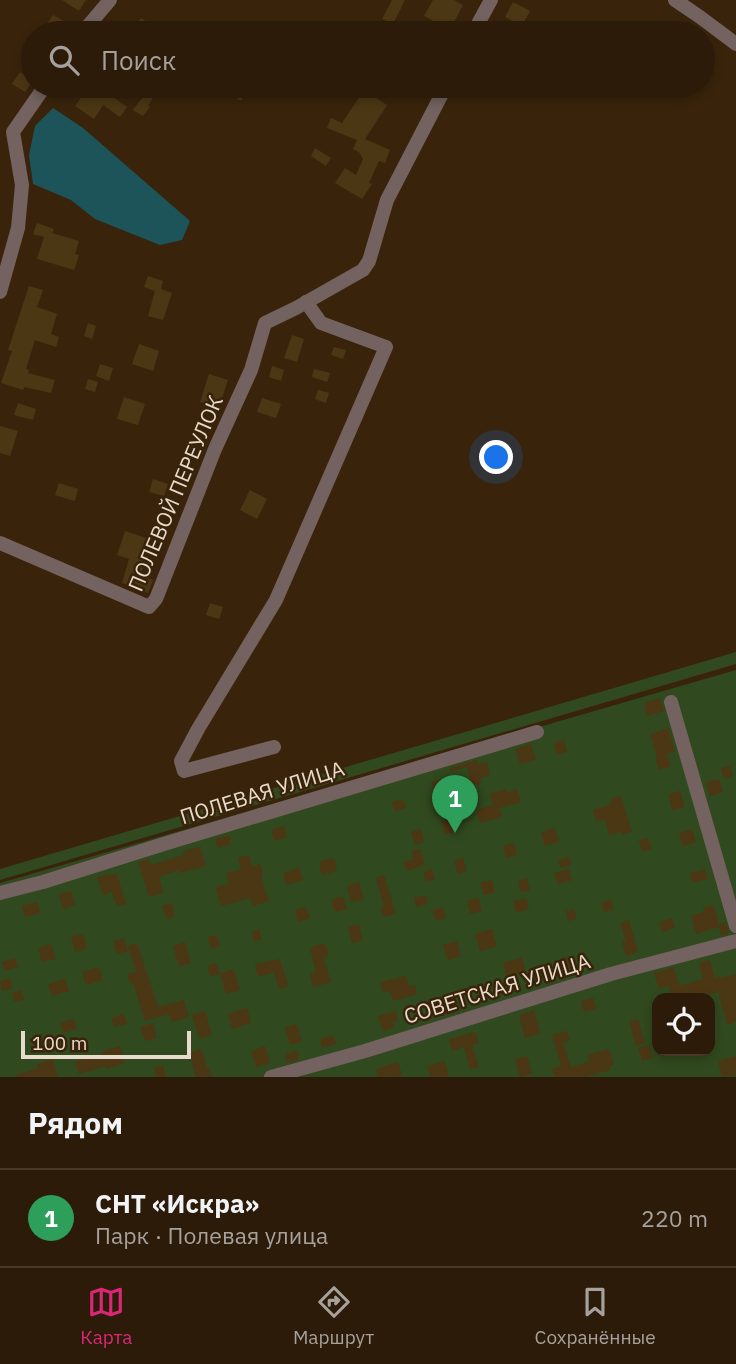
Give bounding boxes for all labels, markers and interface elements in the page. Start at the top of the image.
search box [21,21,715,98]
icon: search [45,41,83,79]
text: Поиск [101,43,176,77]
street label: ПОЛЕВОЙ ПЕРЕУЛОК [121,391,229,595]
your location [479,440,513,474]
street label: ПОЛЕВАЯ УЛИЦА [176,754,348,830]
pin: 1 [432,775,478,833]
street label: СОВЕТСКАЯ УЛИЦА [400,946,594,1030]
map controls [652,993,715,1056]
button: locate [652,993,715,1056]
scale bar [21,1028,191,1060]
text: 100 m [32,1031,87,1055]
text: Рядом [28,1103,123,1142]
text: СНТ «Искра» [95,1186,259,1220]
text: 1 [44,1203,58,1233]
text: 220 m [641,1203,708,1233]
text: Парк · Полевая улица [95,1220,328,1250]
tab: Карта [80,1283,133,1349]
tab: Маршрут [293,1283,374,1349]
tab: Сохранённые [535,1283,656,1349]

